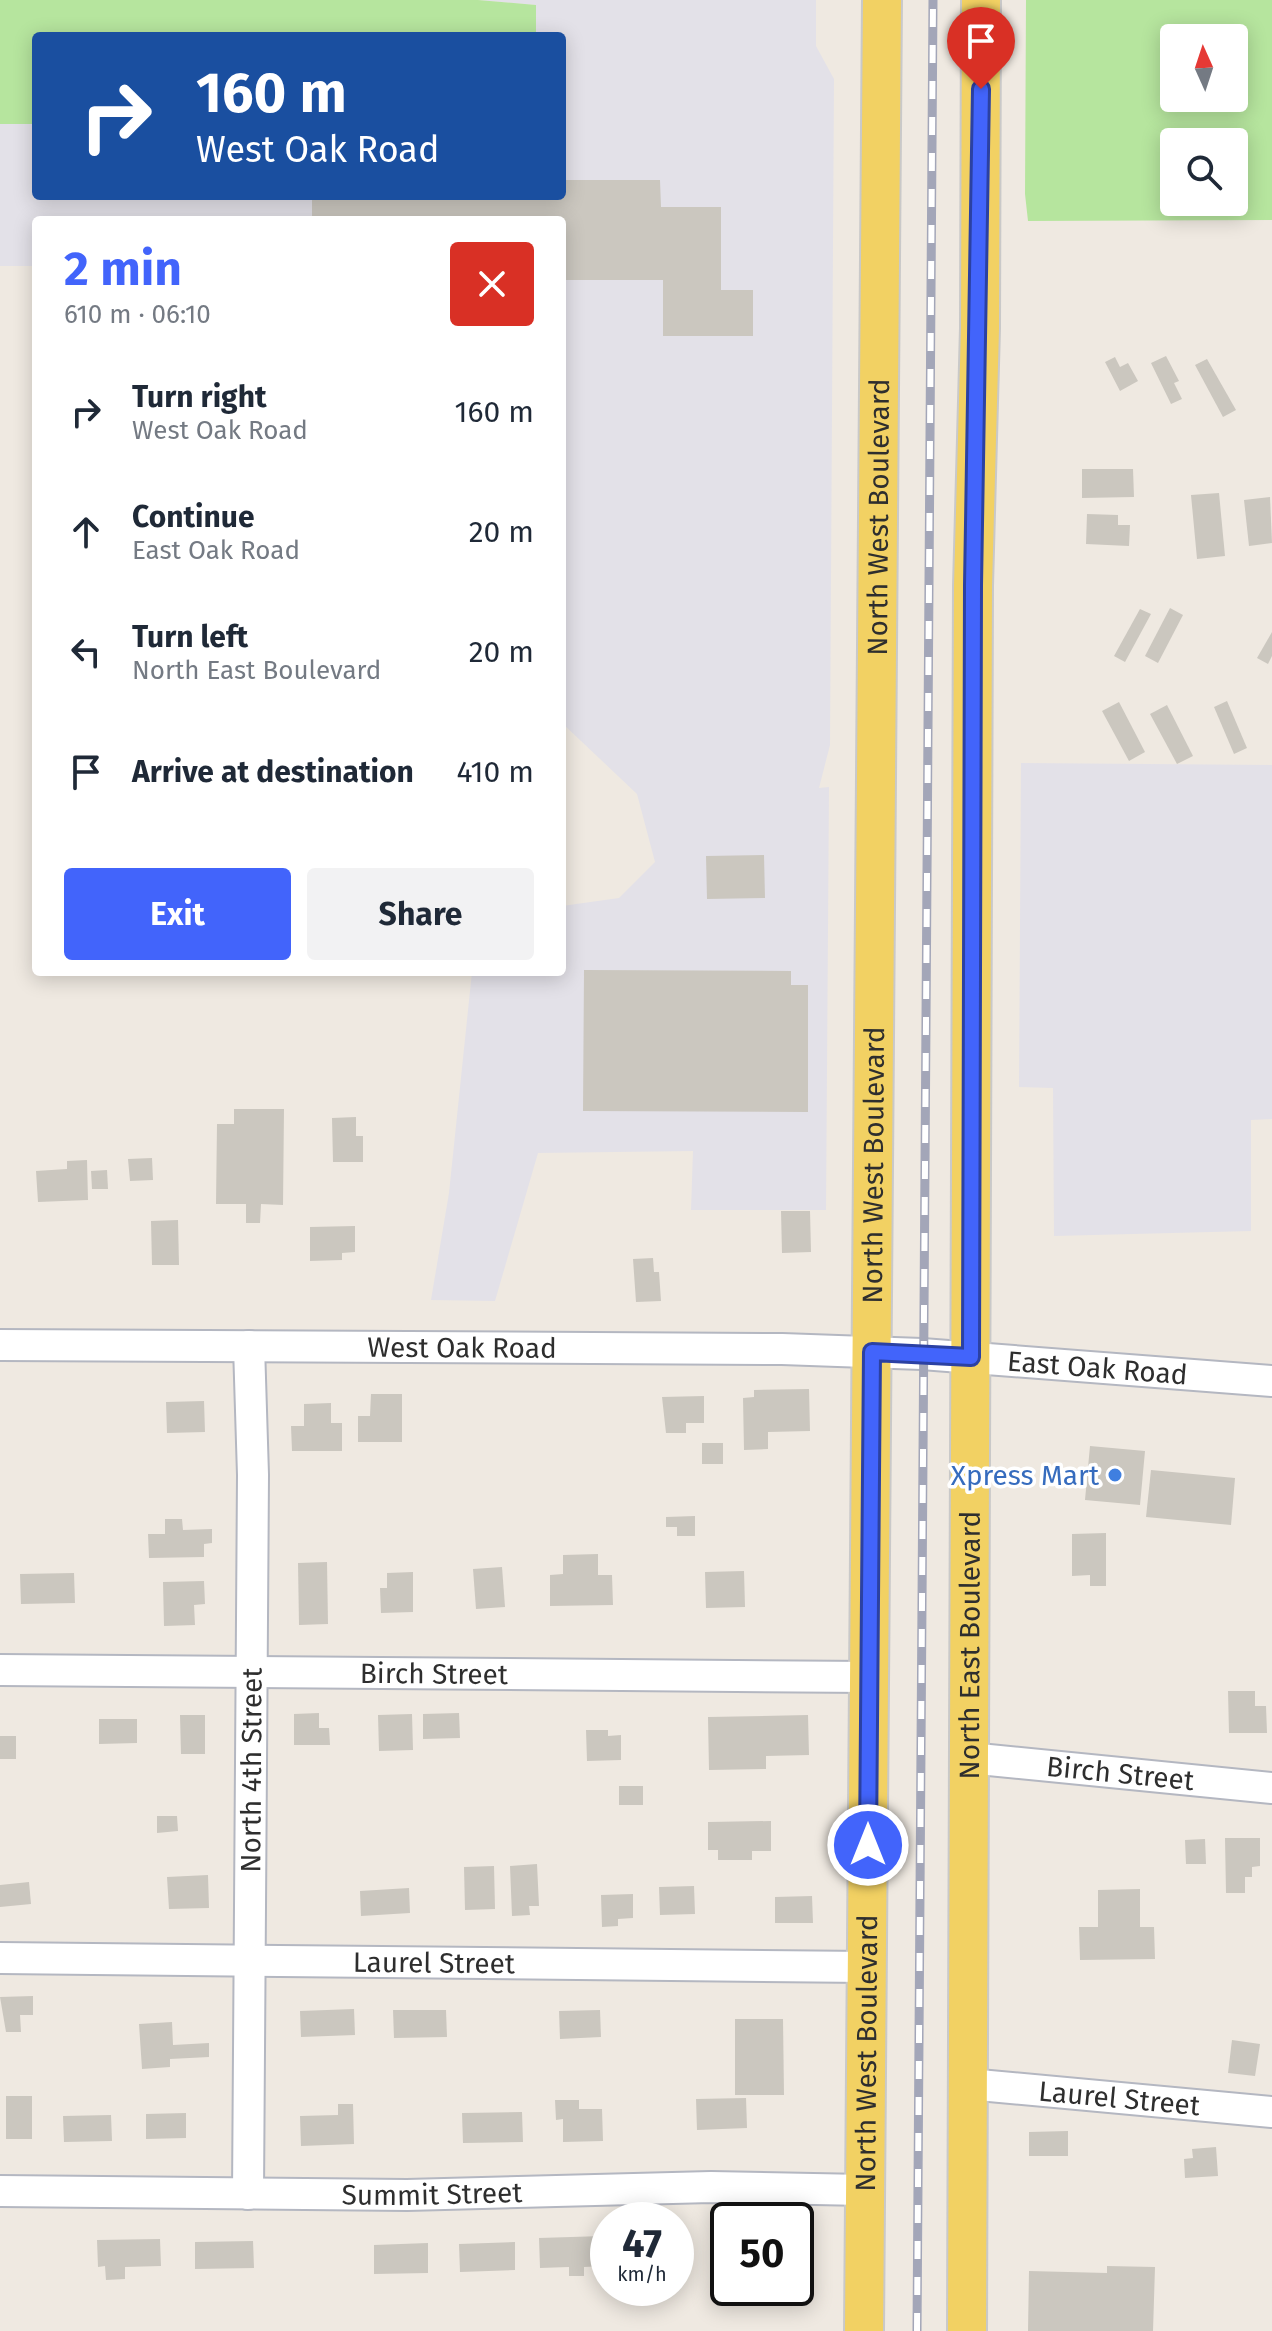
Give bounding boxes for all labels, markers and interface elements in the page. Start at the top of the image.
pin [947,7,1015,89]
icon: arrive [959,19,1003,63]
north arrow [1160,24,1248,112]
map controls [1160,24,1248,216]
text: 160 m [196,60,347,127]
icon: right [64,64,168,168]
text: West Oak Road [196,128,439,172]
button: search [1160,128,1248,216]
text: 2 min [64,240,182,298]
button: close [450,242,534,326]
text: 610 m · 06:10 [64,299,211,330]
street label: North West Boulevard [860,378,896,656]
text: Turn right [132,379,267,415]
icon: right [64,390,108,434]
text: 160 m [455,394,534,430]
text: West Oak Road [132,415,308,446]
text: Continue [132,499,255,535]
icon: ahead [64,510,108,554]
text: 20 m [469,514,534,550]
text: East Oak Road [132,535,300,566]
text: Turn left [132,619,248,655]
icon: left [64,630,108,674]
text: 20 m [469,634,534,670]
text: North East Boulevard [132,655,381,686]
icon: arrive [64,750,108,794]
text: Arrive at destination [132,754,414,790]
text: 410 m [456,754,534,790]
button: Exit [64,868,291,960]
button: Share [307,868,534,960]
street label: North West Boulevard [855,1026,891,1304]
street label: West Oak Road [367,1330,557,1364]
street label: East Oak Road [1006,1344,1189,1391]
place label: Xpress Mart [951,1459,1100,1492]
marker: Xpress Mart [1106,1466,1124,1484]
street label: North East Boulevard [952,1511,986,1779]
street label: Birch Street [360,1656,509,1691]
street label: North 4th Street [234,1666,268,1873]
street label: Birch Street [1045,1749,1196,1797]
position arrow [826,1803,910,1887]
street label: North West Boulevard [849,1914,884,2192]
street label: Laurel Street [353,1945,516,1980]
street label: Laurel Street [1037,2074,1202,2122]
street label: Summit Street [341,2175,524,2212]
speed limit sign: 50 [710,2202,814,2306]
text: 47 [622,2220,662,2268]
text: km/h [617,2262,667,2286]

